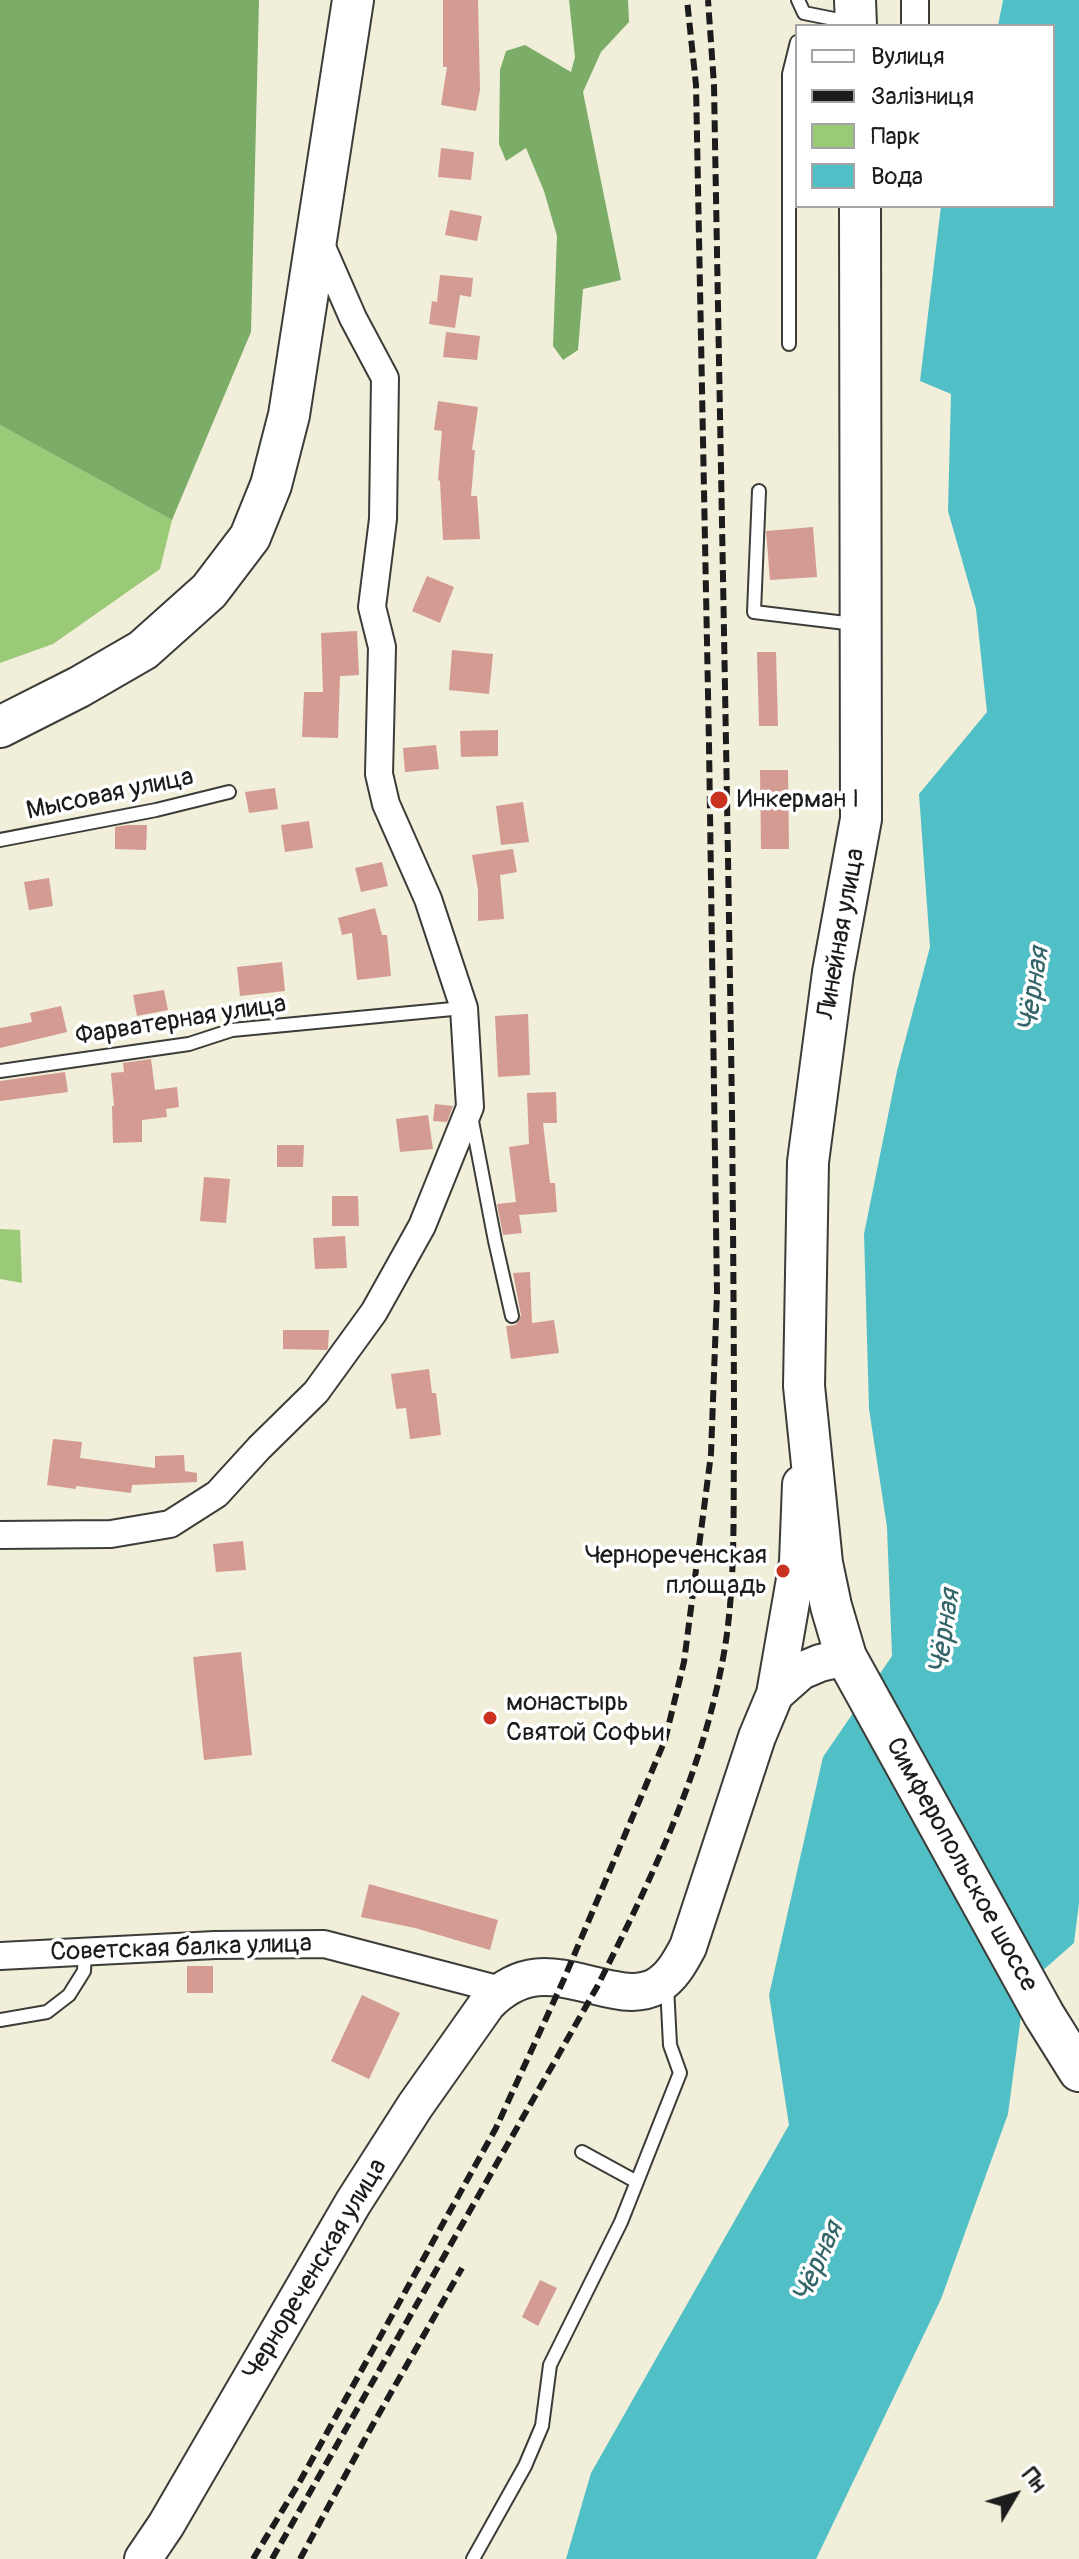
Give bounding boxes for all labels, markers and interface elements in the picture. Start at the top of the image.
legend [795,24,1055,208]
text: Вулиця [871,42,944,71]
text: Залізниця [871,82,974,111]
text: Парк [871,122,920,151]
text: Вода [871,162,923,191]
street label: Мысовая улица [24,762,196,828]
place label: Инкерман I [737,784,859,816]
marker: Инкерман I [708,789,730,811]
street label: Линейная улица [812,846,872,1022]
water label: Чёрная [1012,945,1058,1035]
street label: Фарватерная улица [74,989,288,1053]
place label: Чернореченская площадь [584,1540,767,1602]
marker: Чернореченская площадь [774,1562,792,1580]
water label: Чёрная [923,1587,969,1677]
place label: монастырь Святой Софьи [506,1687,664,1748]
marker: монастырь Святой Софьи [481,1709,499,1727]
street label: Симферопольское шоссе [878,1733,1044,1997]
street label: Советская балка улица [50,1929,312,1969]
street label: Чернореченская улица [237,2154,395,2386]
water label: Чёрная [786,2217,852,2309]
north arrow [975,2455,1055,2535]
text: Пн [1015,2462,1052,2498]

